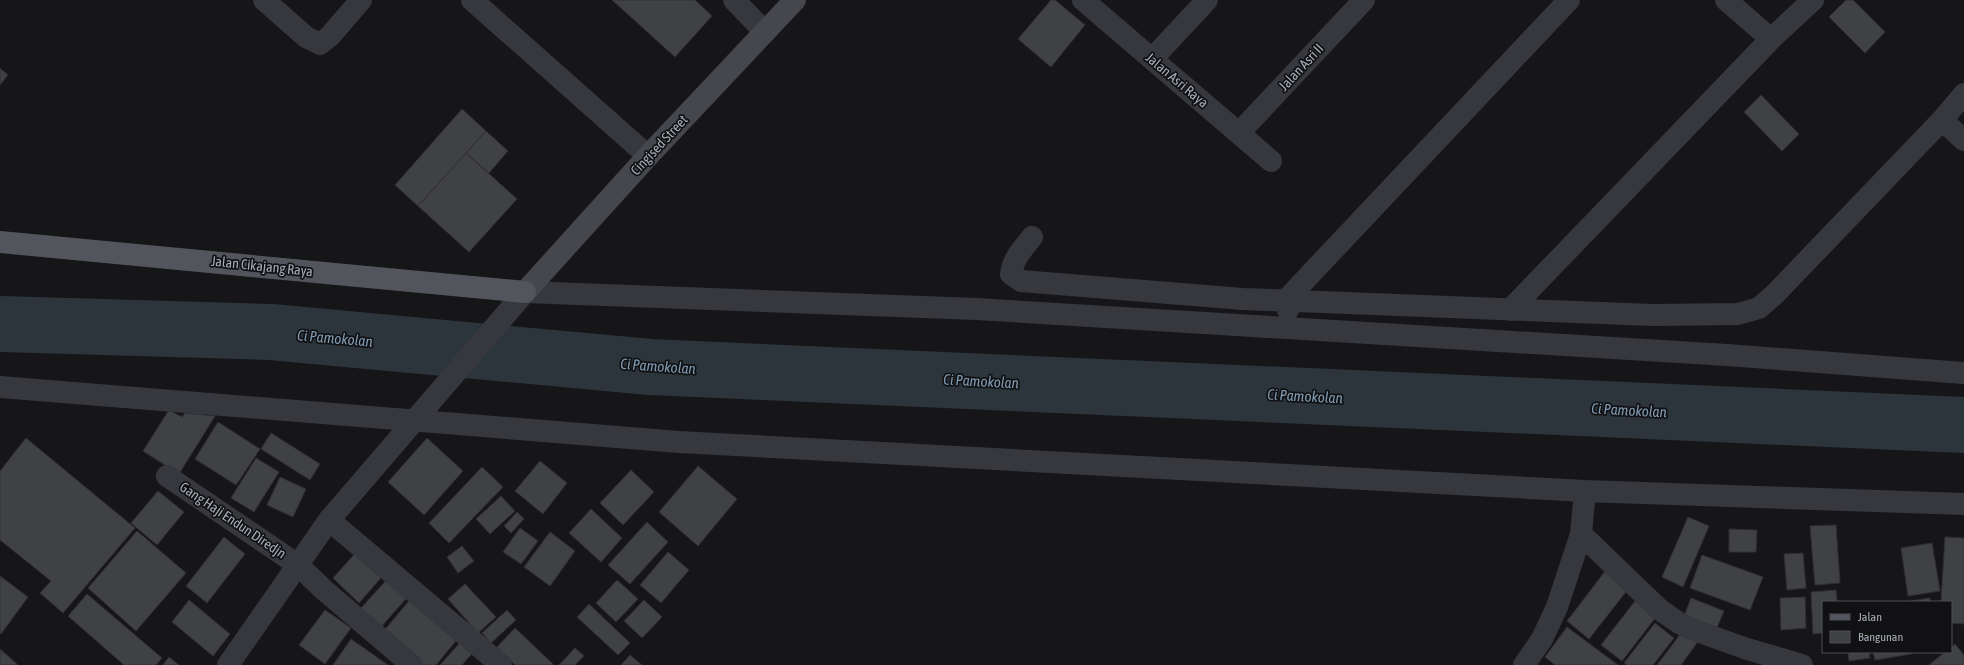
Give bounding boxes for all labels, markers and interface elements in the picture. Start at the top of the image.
street label: Jalan Asri II [1275,40,1327,94]
street label: Jalan Asri Raya [1143,49,1211,111]
street label: Cingised Street [627,112,691,178]
street label: Jalan Cikajang Raya [210,253,314,279]
water label: Ci Pamokolan [297,326,373,350]
water label: Ci Pamokolan [620,355,696,377]
water label: Ci Pamokolan [943,371,1019,391]
water label: Ci Pamokolan [1267,386,1343,406]
water label: Ci Pamokolan [1591,400,1667,420]
street label: Gang Haji Endun Diredjn [177,479,289,561]
legend [1822,601,1952,653]
text: Jalan [1858,610,1882,624]
text: Bangunan [1858,630,1903,644]

